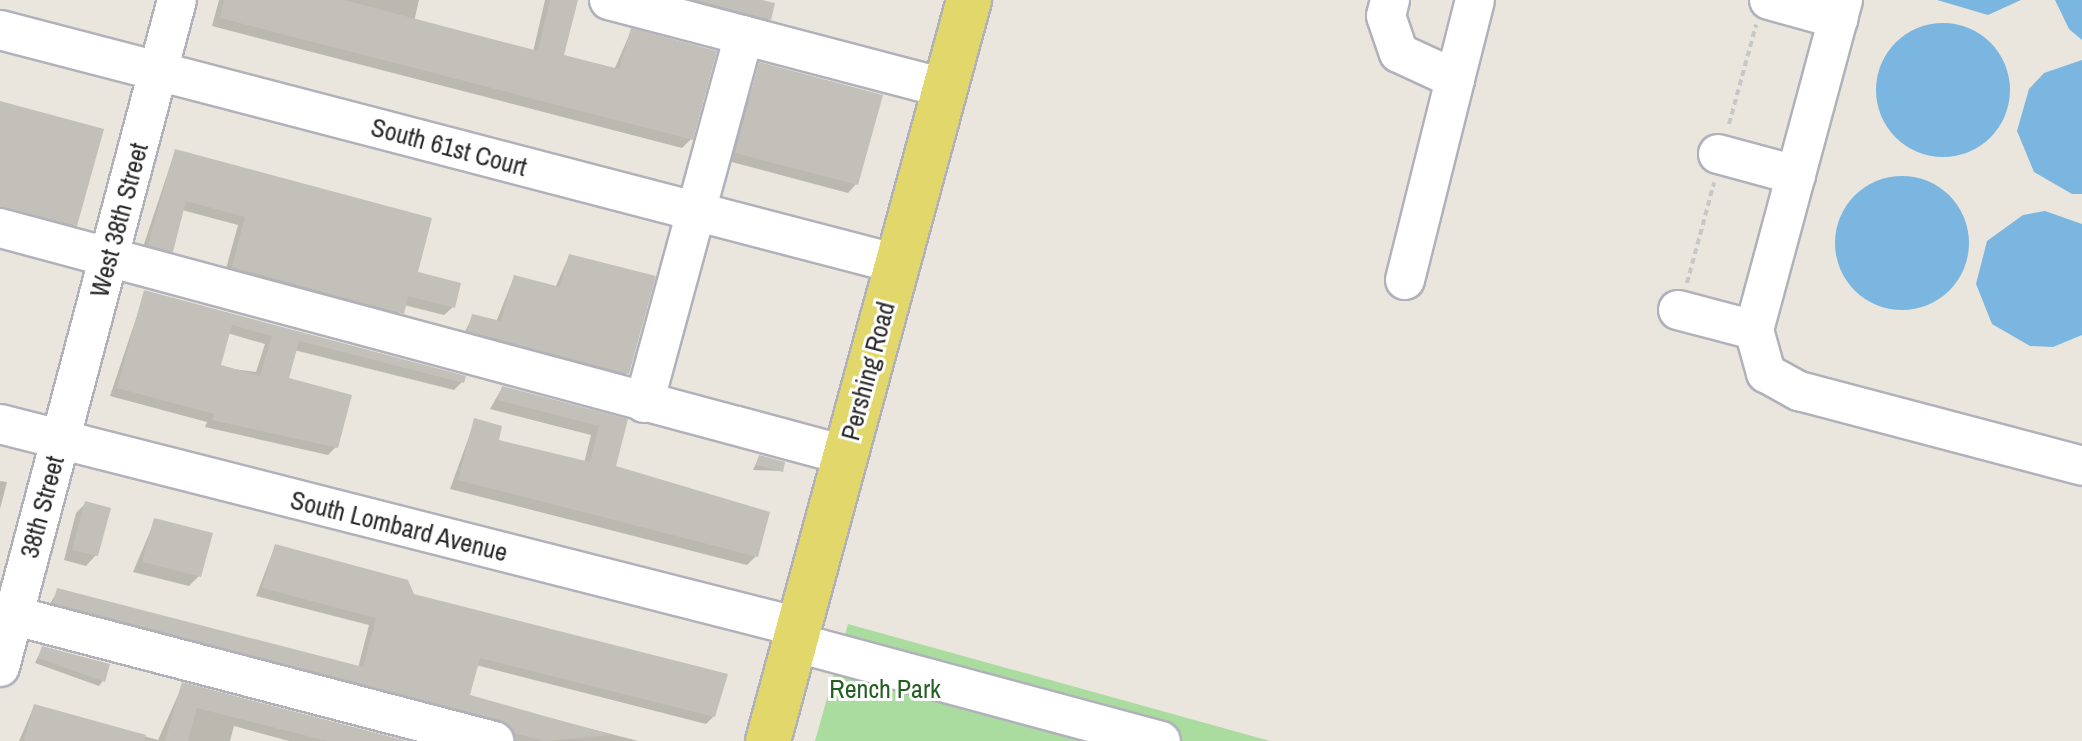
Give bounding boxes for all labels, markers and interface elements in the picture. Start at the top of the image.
street label: South 61st Court [368,111,530,183]
street label: West 38th Street [83,139,155,301]
street label: Pershing Road [835,298,901,444]
street label: 38th Street [13,453,71,561]
street label: South Lombard Avenue [287,484,511,568]
park label: Rench Park [829,673,941,705]

